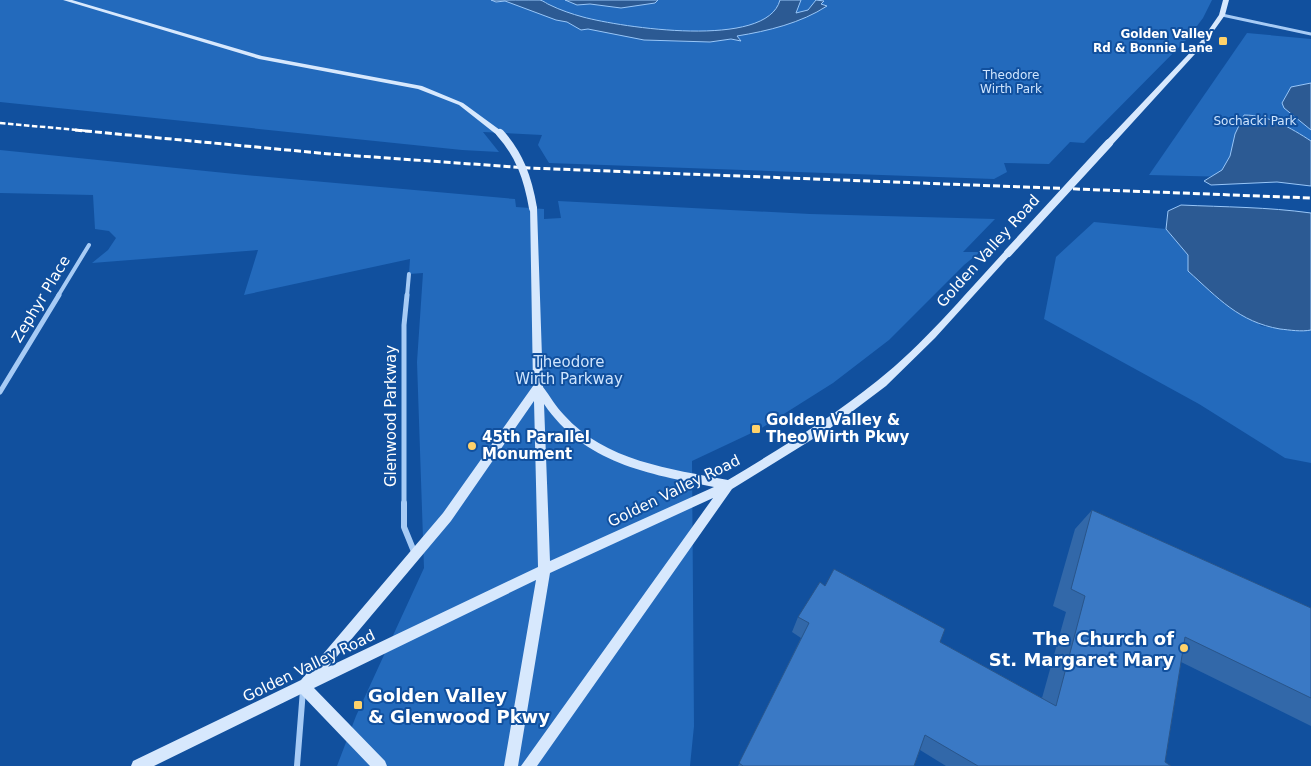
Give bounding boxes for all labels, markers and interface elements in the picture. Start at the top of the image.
place label: Golden Valley Rd & Bonnie Lane [1093,27,1213,55]
marker: Golden Valley Rd & Bonnie Lane [1217,35,1229,47]
park label: Theodore Wirth Park [980,68,1042,96]
park label: Sochacki Park [1213,114,1297,128]
street label: Golden Valley Road [933,191,1043,311]
street label: Zephyr Place [8,252,74,346]
street label: Glenwood Parkway [382,345,400,487]
park label: Theodore Wirth Parkway [515,353,623,388]
place label: Golden Valley & Theo Wirth Pkwy [766,411,910,446]
marker: Golden Valley & Theo Wirth Pkwy [750,423,762,435]
place label: 45th Parallel Monument [482,428,590,463]
marker: 45th Parallel Monument [466,440,478,452]
street label: Golden Valley Road [605,451,743,531]
street label: Golden Valley Road [240,626,378,706]
place label: The Church of St. Margaret Mary [989,628,1174,670]
marker: The Church of St. Margaret Mary [1178,642,1190,654]
place label: Golden Valley & Glenwood Pkwy [368,685,550,727]
marker: Golden Valley & Glenwood Pkwy [352,699,364,711]

